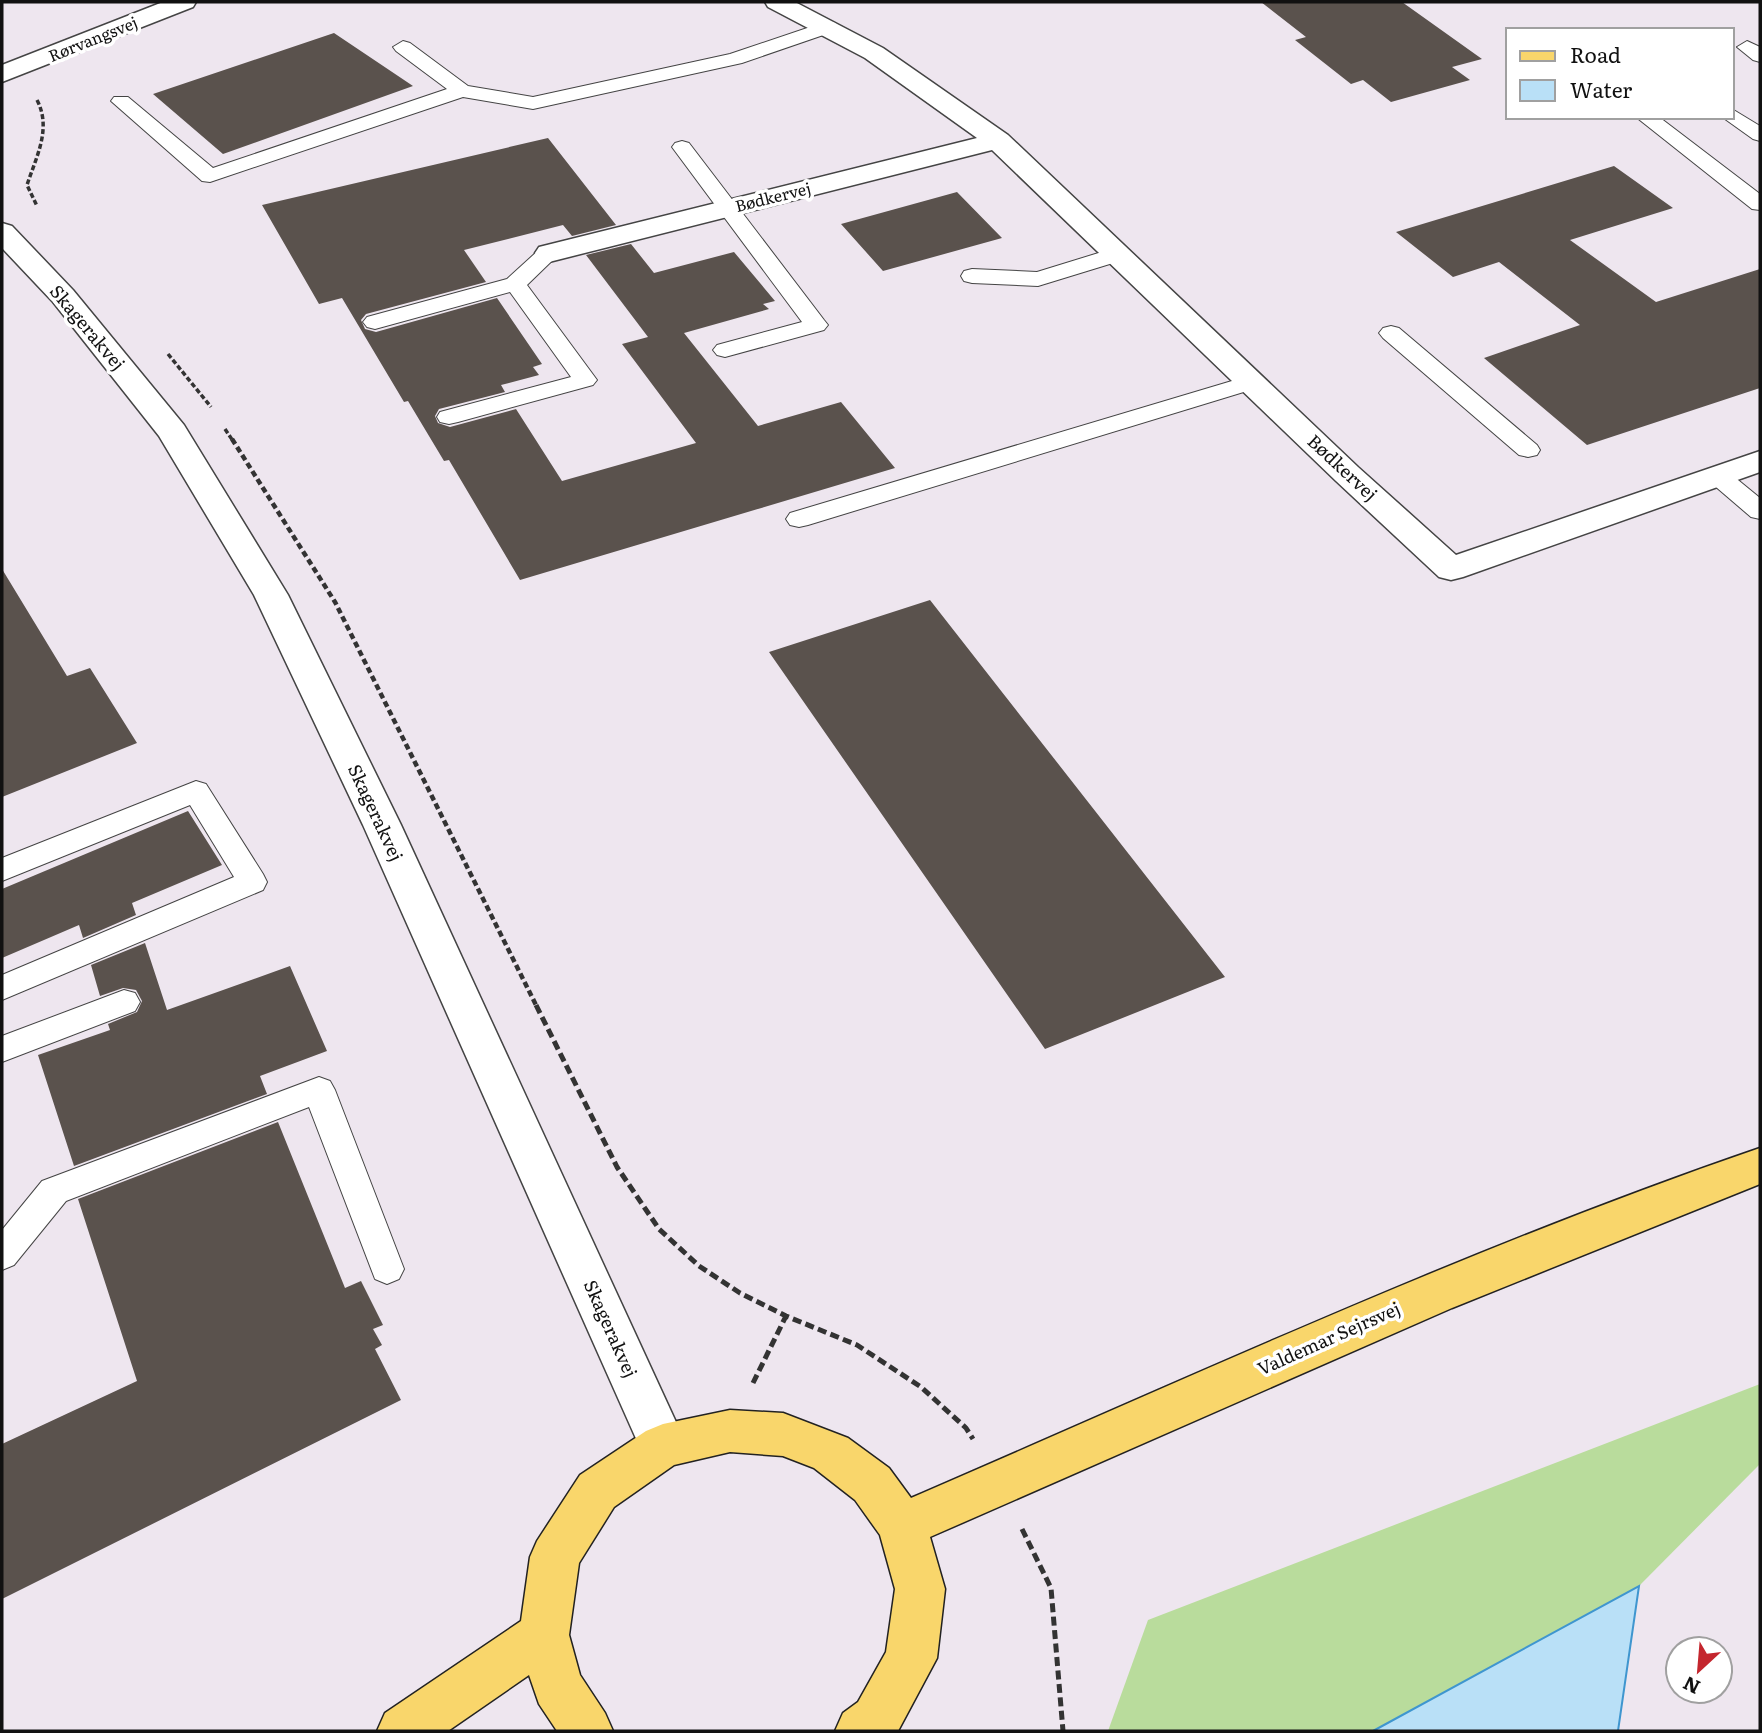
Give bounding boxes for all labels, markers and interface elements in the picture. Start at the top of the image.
street label: Rørvangsvej [44,9,141,67]
legend [1506,28,1734,119]
text: Road [1570,38,1621,69]
text: Water [1570,73,1632,104]
street label: Bødkervej [732,175,813,217]
street label: Skagerakvej [44,278,132,376]
street label: Bødkervej [1302,427,1384,506]
street label: Skagerakvej [342,759,411,865]
street label: Skagerakvej [578,1275,645,1382]
street label: Valdemar Sejrsvej [1253,1294,1404,1381]
north arrow [1664,1635,1734,1705]
text: N [1678,1670,1704,1702]

